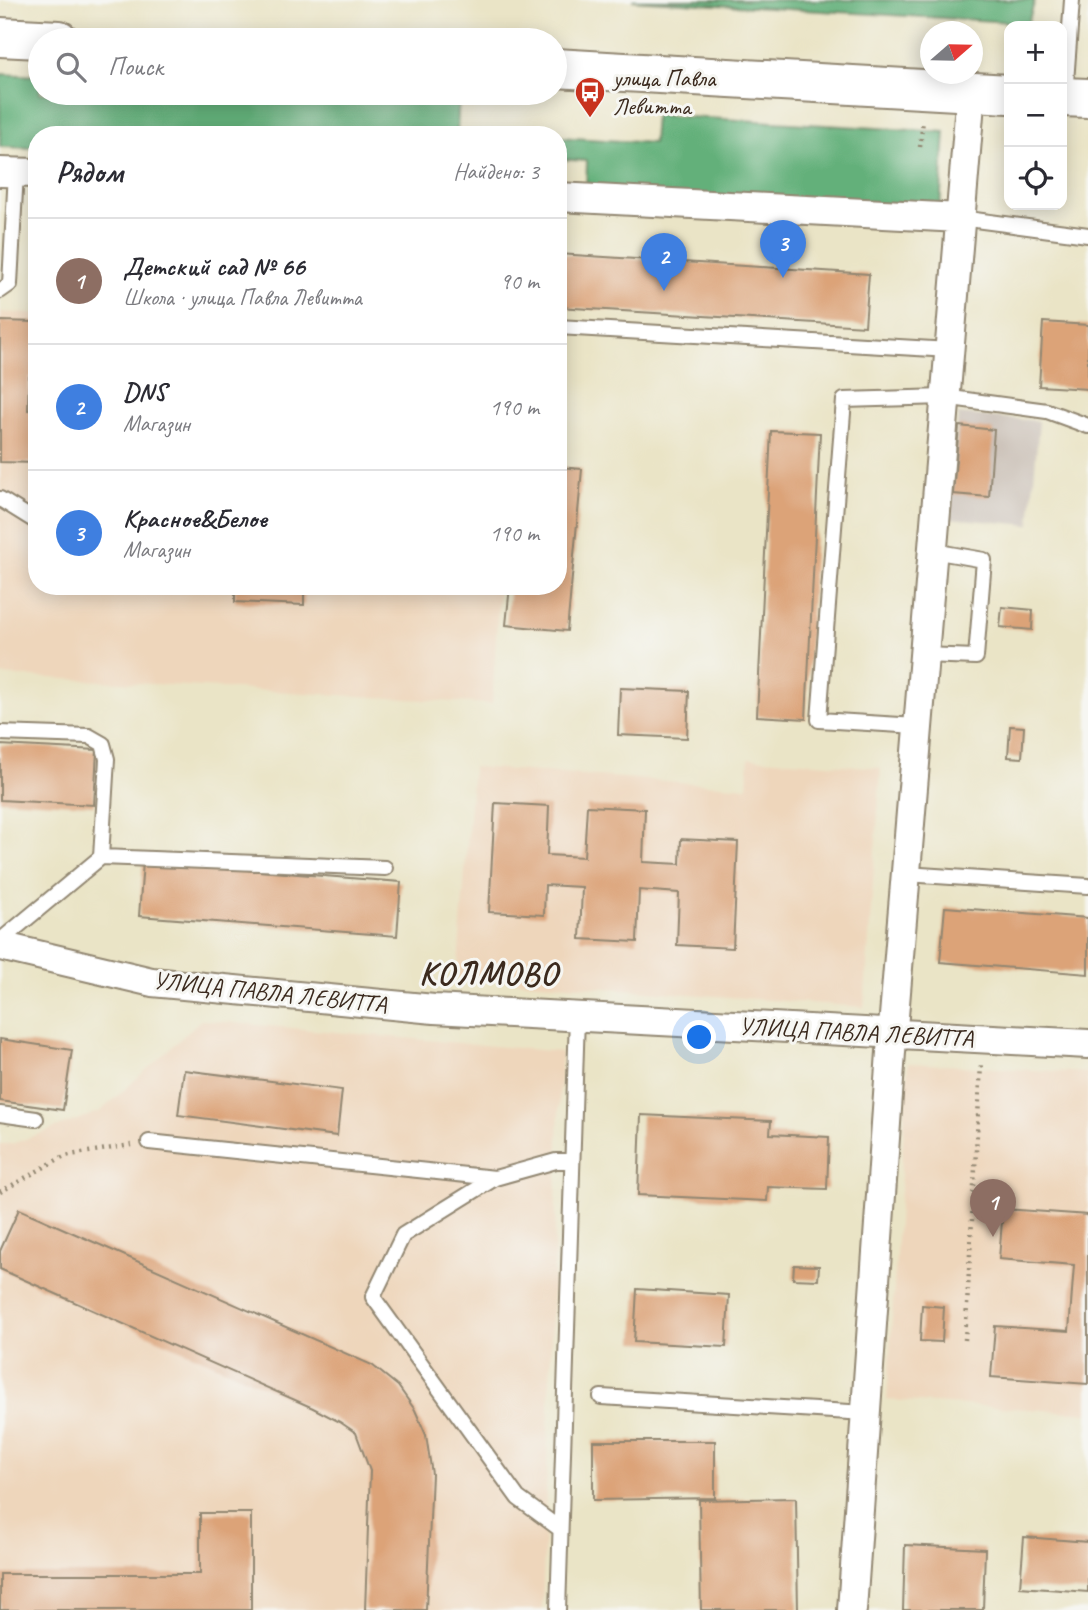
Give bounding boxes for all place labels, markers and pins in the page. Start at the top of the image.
place label: улица Павла Левитта [611,63,717,121]
bus stop icon: улица Павла Левитта [573,75,607,119]
pin: 3 [760,220,806,278]
pin: 2 [641,233,687,291]
pin: 1 [970,1179,1016,1237]

